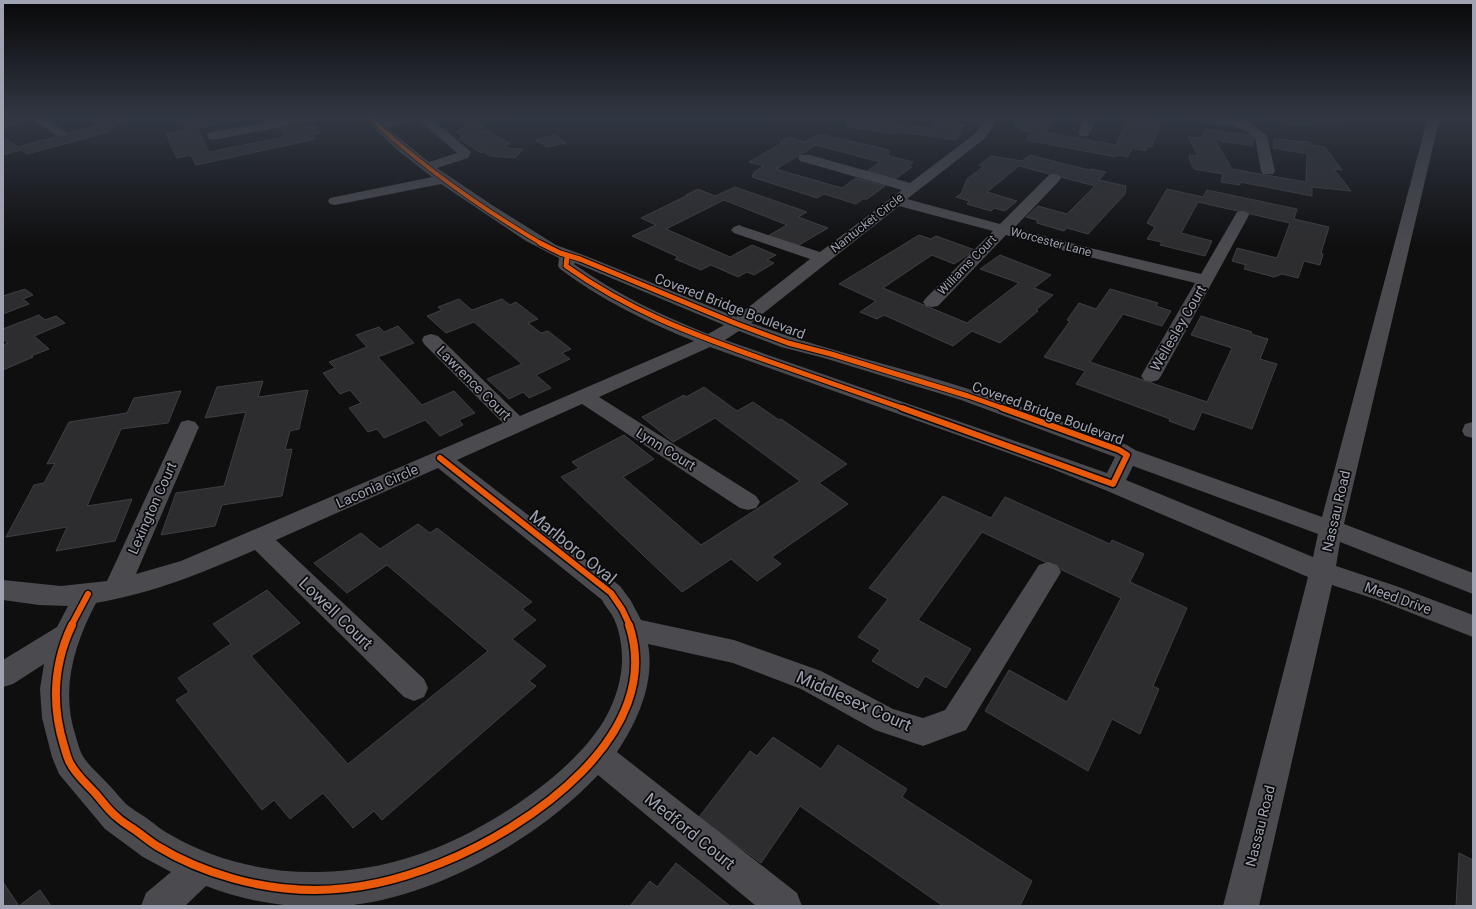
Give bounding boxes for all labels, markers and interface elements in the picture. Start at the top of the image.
street label: Nantucket Circle [828,190,906,256]
street label: Worcester Lane [1009,224,1093,260]
street label: Williams Court [935,232,999,298]
street label: Covered Bridge Boulevard [652,270,808,342]
street label: Wellesley Court [1147,282,1209,374]
street label: Lawrence Court [434,343,515,424]
street label: Covered Bridge Boulevard [970,378,1126,448]
street label: Lynn Court [633,425,699,474]
street label: Lexington Court [125,459,180,556]
street label: Laconia Circle [334,461,420,511]
street label: Nassau Road [1319,469,1353,553]
street label: Marlboro Oval [526,506,620,588]
street label: Lowell Court [295,573,377,653]
street label: Meed Drive [1362,579,1434,617]
street label: Middlesex Court [793,667,915,735]
street label: Nassau Road [1242,784,1278,868]
street label: Medford Court [641,789,739,873]

